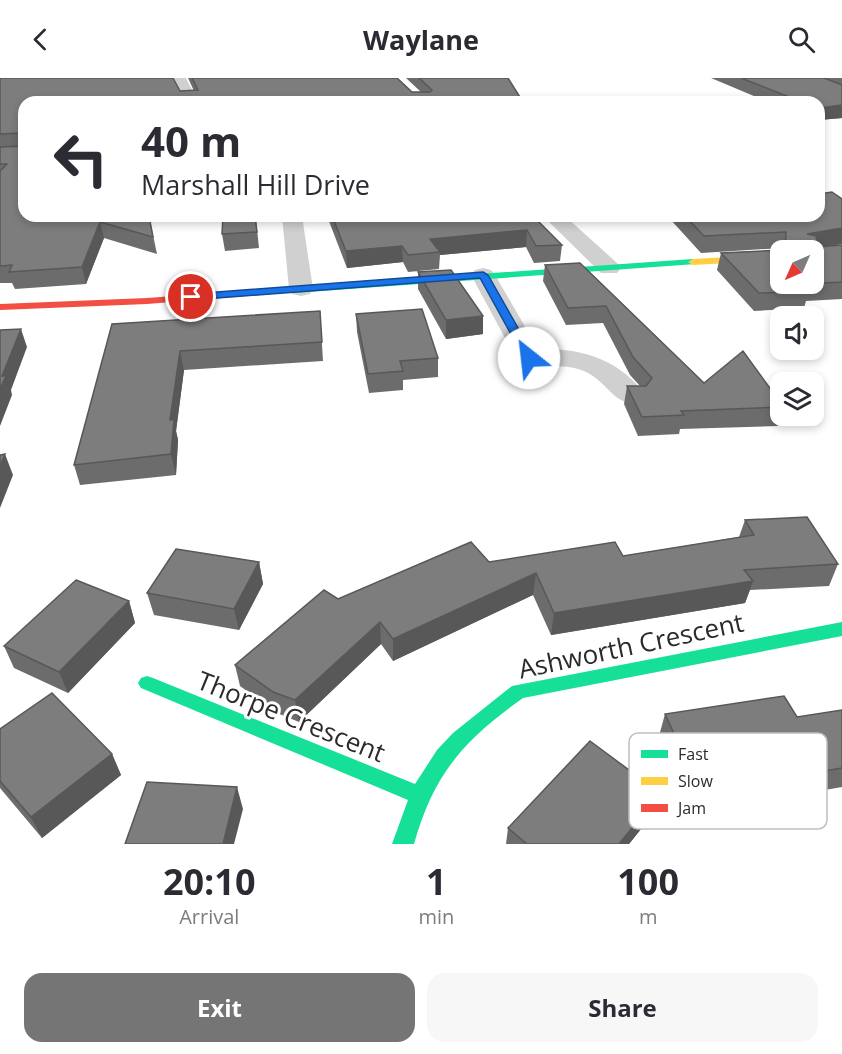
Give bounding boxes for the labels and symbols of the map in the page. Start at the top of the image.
north arrow [770,240,824,294]
pin [165,271,216,322]
position arrow [497,326,561,390]
street label: Ashworth Crescent [515,604,747,686]
street label: Thorpe Crescent [192,662,391,770]
legend [629,733,827,829]
text: Fast [678,743,709,765]
text: Slow [678,770,713,792]
text: Jam [676,797,706,819]

